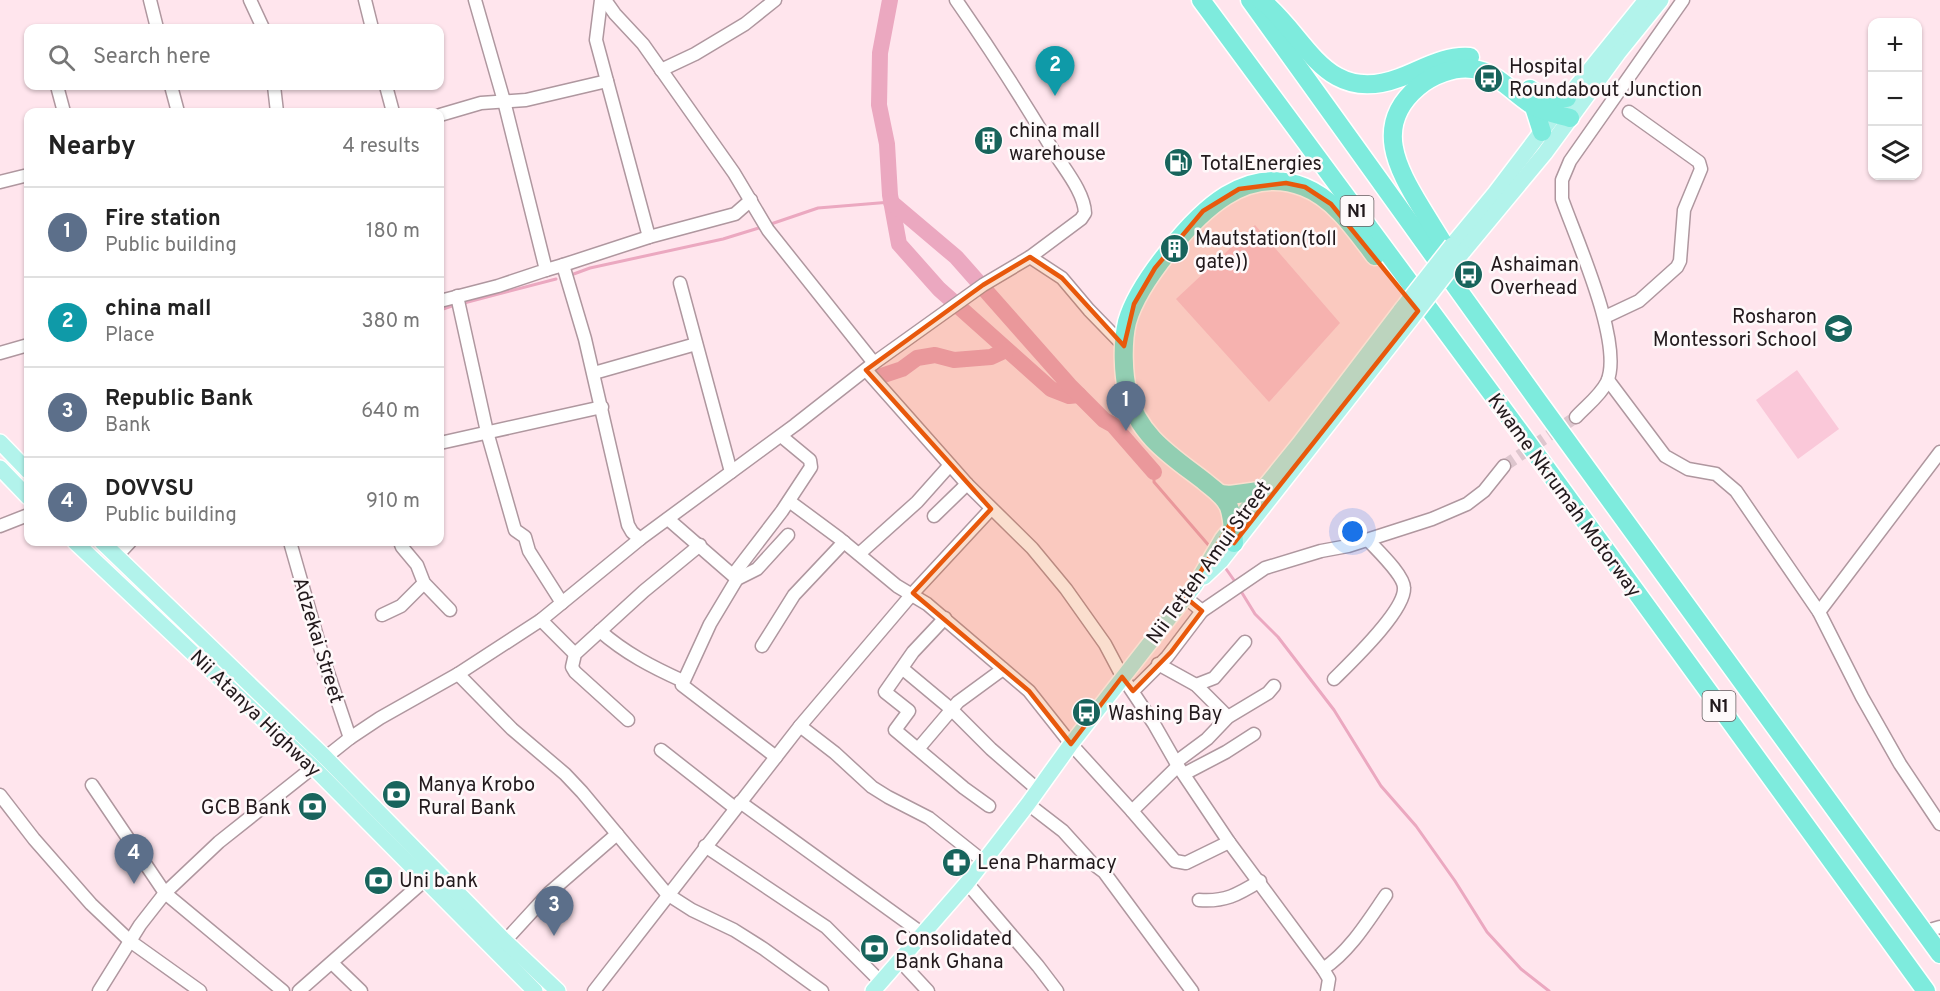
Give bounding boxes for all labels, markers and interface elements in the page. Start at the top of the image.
map controls [1868,18,1922,180]
button: + [1868,18,1922,72]
search box [24,24,444,90]
icon: search [45,41,78,74]
text: Search here [93,44,211,71]
pin: 2 [1036,46,1074,96]
place label: Hospital Roundabout Junction [1509,55,1702,104]
bus stop icon: Hospital Roundabout Junction [1472,62,1504,94]
button: − [1868,72,1922,126]
place label: china mall warehouse [1009,119,1106,168]
building icon: china mall warehouse [972,125,1004,157]
button: layers [1868,126,1922,180]
text: Nearby [48,131,136,164]
text: 4 results [343,134,420,160]
fuel station icon: TotalEnergies [1163,147,1195,179]
place label: TotalEnergies [1200,152,1322,178]
road number: N1 [1340,196,1374,226]
text: Fire station [105,206,221,233]
text: 1 [64,219,72,245]
text: 180 m [366,219,420,245]
place label: Mautstation(toll gate)) [1195,227,1337,276]
text: Public building [105,233,237,259]
building icon: Mautstation(toll gate)) [1158,233,1190,265]
place label: Ashaiman Overhead [1490,253,1579,302]
bus stop icon: Ashaiman Overhead [1453,259,1485,291]
text: china mall [105,296,211,323]
place label: Rosharon Montessori School [1653,305,1817,354]
text: 2 [61,309,74,335]
text: 380 m [361,309,420,335]
school or university icon: Rosharon Montessori School [1822,312,1854,344]
text: Place [105,323,155,349]
pin: 1 [1106,382,1146,431]
text: Republic Bank [105,386,253,413]
street label: Kwame Nkrumah Motorway [1481,389,1646,603]
text: 3 [62,399,74,425]
text: 640 m [361,399,420,425]
text: Bank [105,413,151,439]
text: DOVVSU [105,476,194,503]
street label: Nii Tetteh Amui Street [1142,476,1278,650]
text: 4 [61,489,74,515]
text: 910 m [366,489,420,515]
text: Public building [105,503,237,529]
your location [1338,517,1367,546]
street label: Adzekai Street [286,574,349,707]
street label: Nii Atanya Highway [183,645,326,784]
road number: N1 [1702,691,1736,721]
bus stop icon: Washing Bay [1071,697,1103,729]
place label: Washing Bay [1108,702,1222,728]
place label: Manya Krobo Rural Bank [418,773,535,822]
bank icon: Manya Krobo Rural Bank [381,779,413,811]
bank icon: GCB Bank [296,791,328,823]
place label: GCB Bank [201,796,291,822]
pin: 4 [114,834,154,884]
pharmacy icon: Lena Pharmacy [940,846,972,878]
place label: Lena Pharmacy [977,851,1117,877]
bank icon: Uni bank [362,864,394,896]
place label: Uni bank [399,869,478,895]
pin: 3 [534,886,574,936]
place label: Consolidated Bank Ghana [895,927,1012,976]
bank icon: Consolidated Bank Ghana [858,933,890,965]

